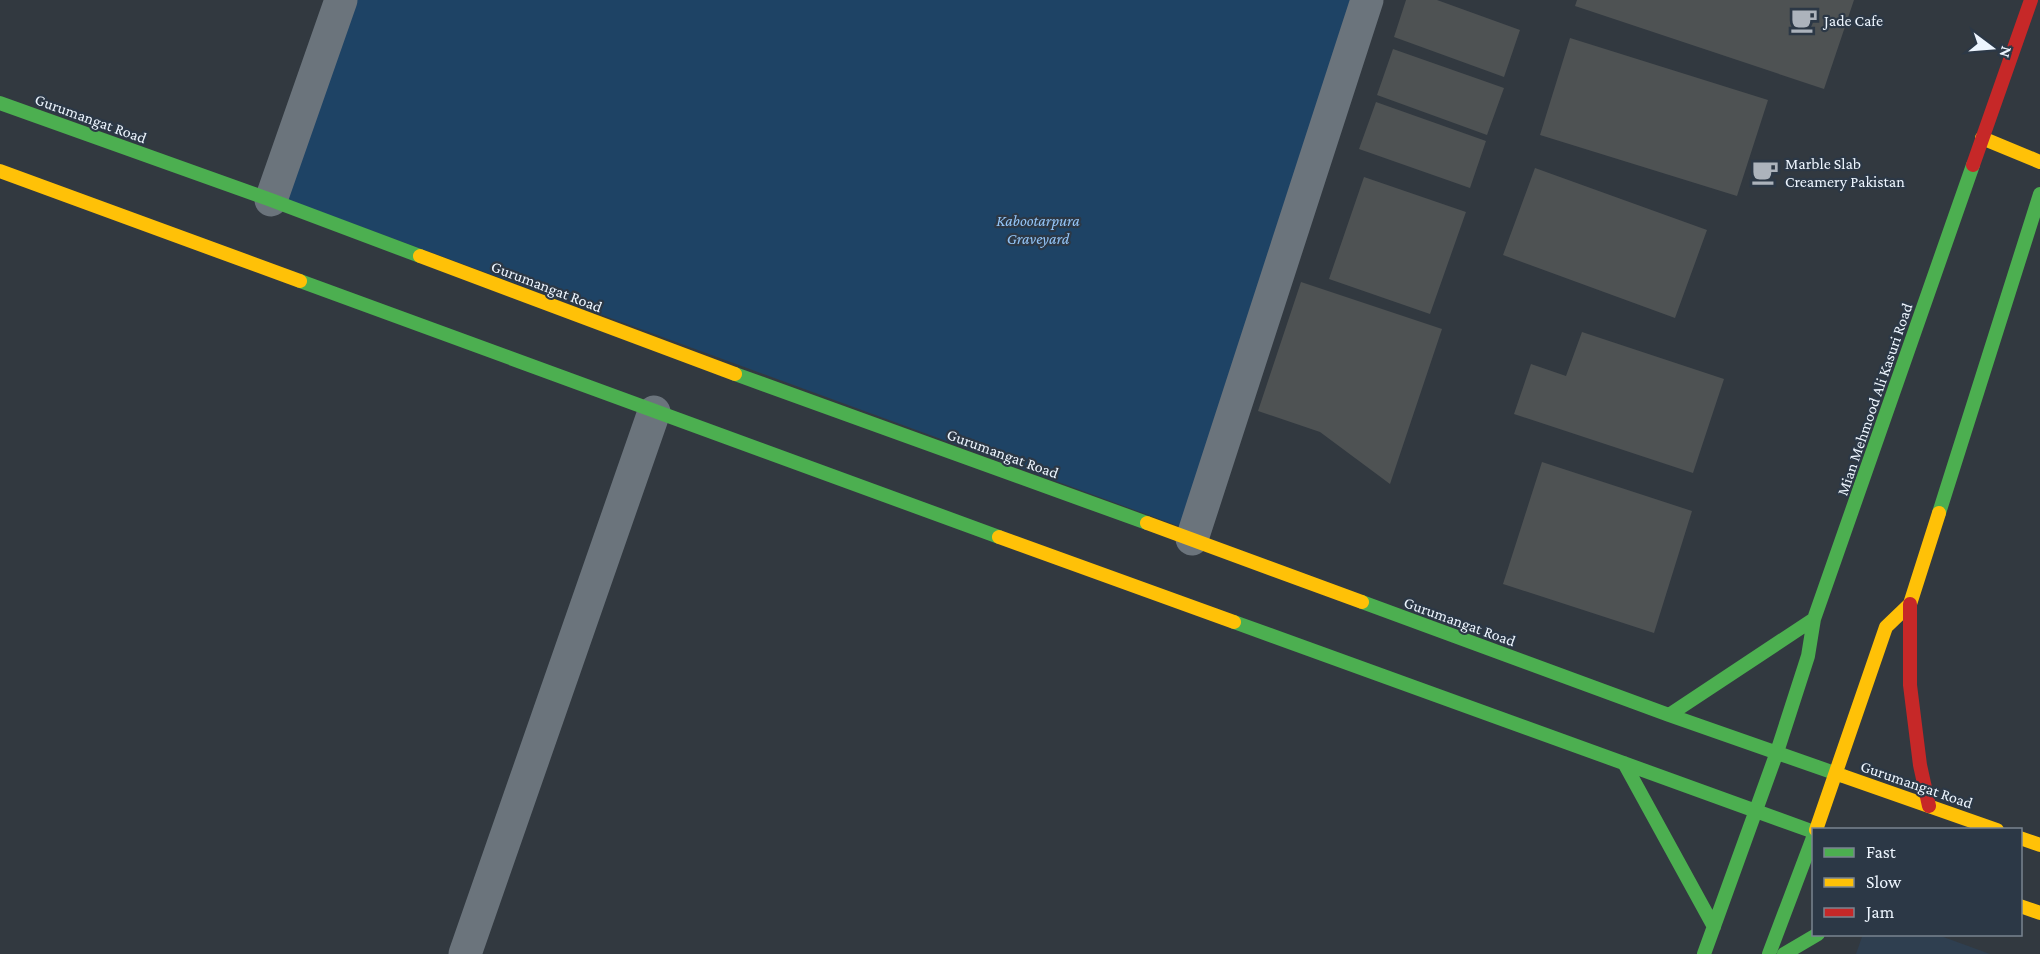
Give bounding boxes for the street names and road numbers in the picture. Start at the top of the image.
street label: Gurumangat Road [32,90,149,148]
street label: Gurumangat Road [489,257,605,317]
street label: Mian Mehmood Ali Kasuri Road [1833,300,1916,498]
street label: Gurumangat Road [944,425,1061,483]
street label: Gurumangat Road [1401,593,1518,651]
street label: Gurumangat Road [1858,757,1976,813]

